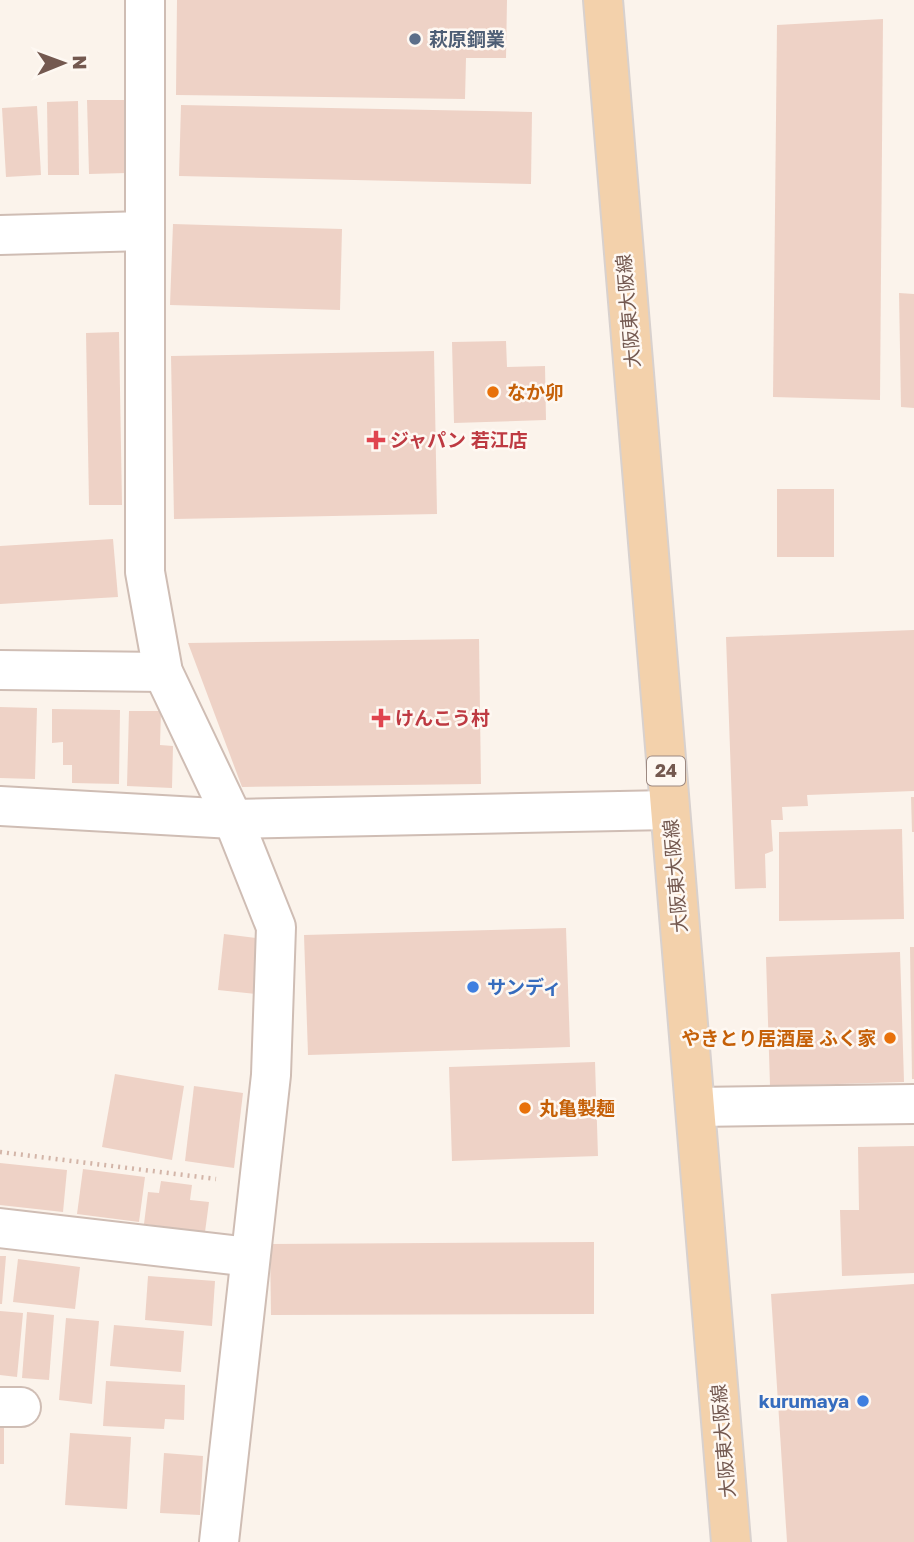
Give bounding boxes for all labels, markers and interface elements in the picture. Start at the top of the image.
place label: 萩原鋼業 [429,27,505,50]
north arrow [28,28,98,98]
marker: 萩原鋼業 [407,31,423,47]
text: N [69,55,92,70]
street label: 大阪東大阪線 [611,253,644,369]
place label: なか卯 [507,380,564,403]
marker: なか卯 [485,384,501,400]
place label: ジャパン 若江店 [390,428,528,451]
marker: ジャパン 若江店 [368,432,384,448]
place label: けんこう村 [395,706,490,729]
marker: けんこう村 [373,710,389,726]
road number: 24 [647,756,685,786]
street label: 大阪東大阪線 [658,818,691,934]
place label: サンディ [487,975,562,998]
marker: サンディ [465,979,481,995]
place label: やきとり居酒屋 ふく家 [681,1026,876,1049]
marker: やきとり居酒屋 ふく家 [882,1030,898,1046]
place label: 丸亀製麺 [539,1096,615,1119]
marker: 丸亀製麺 [517,1100,533,1116]
street label: 大阪東大阪線 [706,1383,739,1499]
place label: kurumaya [759,1389,849,1412]
marker: kurumaya [855,1393,871,1409]

